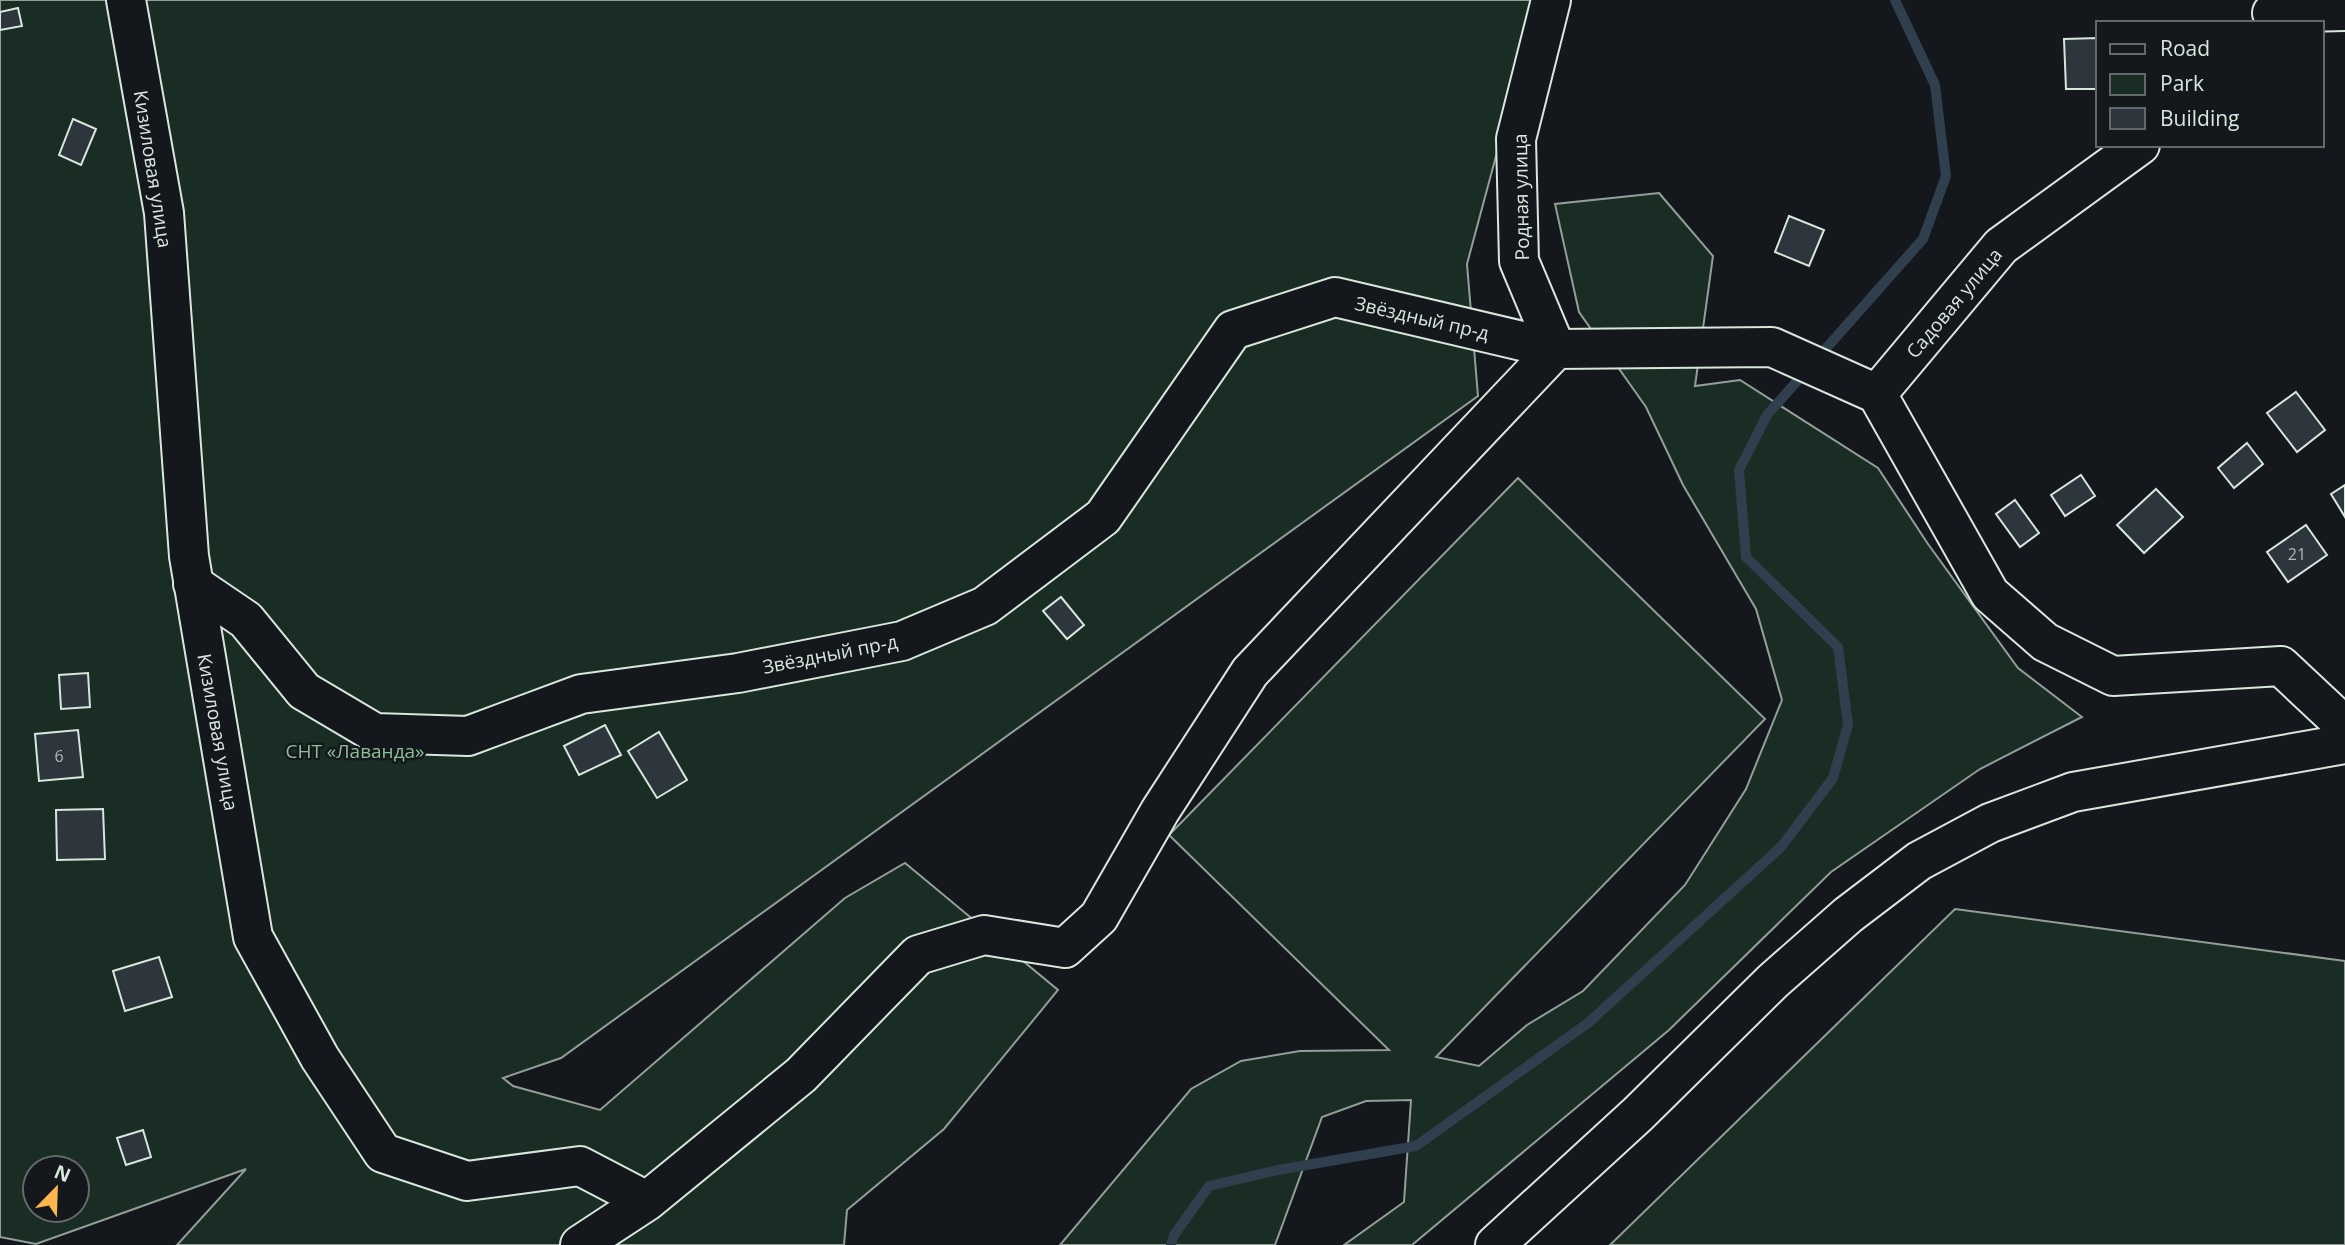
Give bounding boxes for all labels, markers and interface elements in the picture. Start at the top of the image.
legend [2096,21,2324,147]
text: Road [2160,34,2210,62]
text: Park [2160,69,2204,97]
street label: Кизиловая улица [128,88,178,250]
text: Building [2160,104,2239,132]
street label: Родная улица [1507,133,1535,261]
street label: Садовая улица [1900,242,2008,364]
street label: Звёздный пр-д [1352,290,1492,346]
house number: 21 [2288,543,2306,565]
street label: Звёздный пр-д [760,628,900,680]
street label: Кизиловая улица [191,651,245,813]
park label: СНТ «Лаванда» [285,738,425,764]
house number: 6 [54,745,64,767]
north arrow [21,1154,91,1224]
text: N [50,1158,75,1188]

